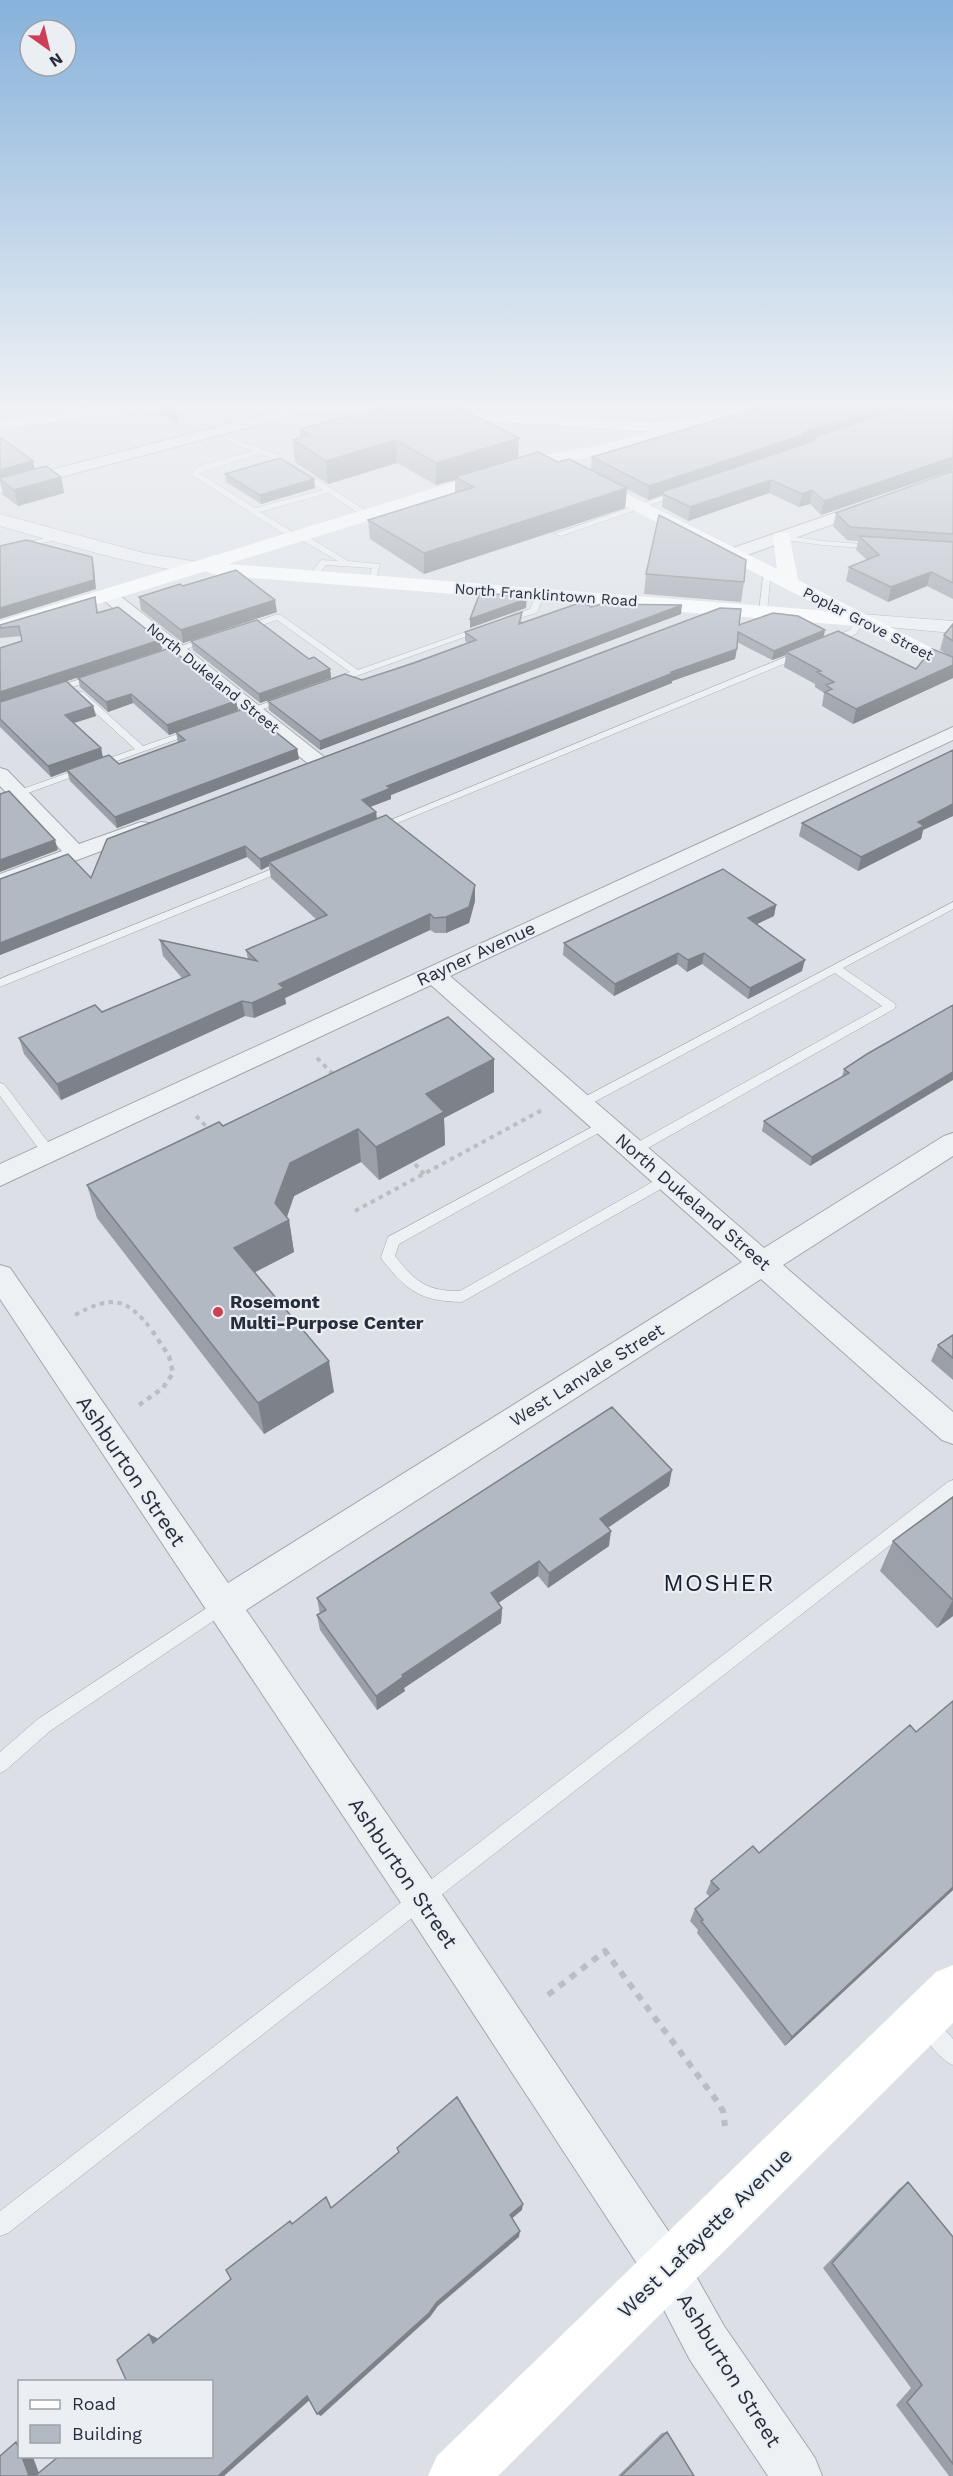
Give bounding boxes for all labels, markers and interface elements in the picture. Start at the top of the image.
north arrow [18,18,78,78]
text: N [46,49,66,71]
street label: North Franklintown Road [454,580,638,610]
street label: Poplar Grove Street [800,583,937,665]
street label: North Dukeland Street [143,619,283,737]
street label: Rayner Avenue [413,917,538,990]
street label: North Dukeland Street [612,1129,775,1275]
place label: Rosemont Multi-Purpose Center [230,1291,424,1333]
marker: Rosemont Multi-Purpose Center [211,1305,225,1319]
street label: West Lanvale Street [506,1318,668,1431]
street label: Ashburton Street [72,1391,191,1551]
district label: MOSHER [663,1569,775,1597]
street label: Ashburton Street [344,1793,463,1953]
street label: West Lafayette Avenue [612,2143,797,2323]
street label: Ashburton Street [672,2288,787,2451]
legend [18,2380,213,2458]
text: Road [72,2393,116,2414]
text: Building [72,2423,142,2444]

